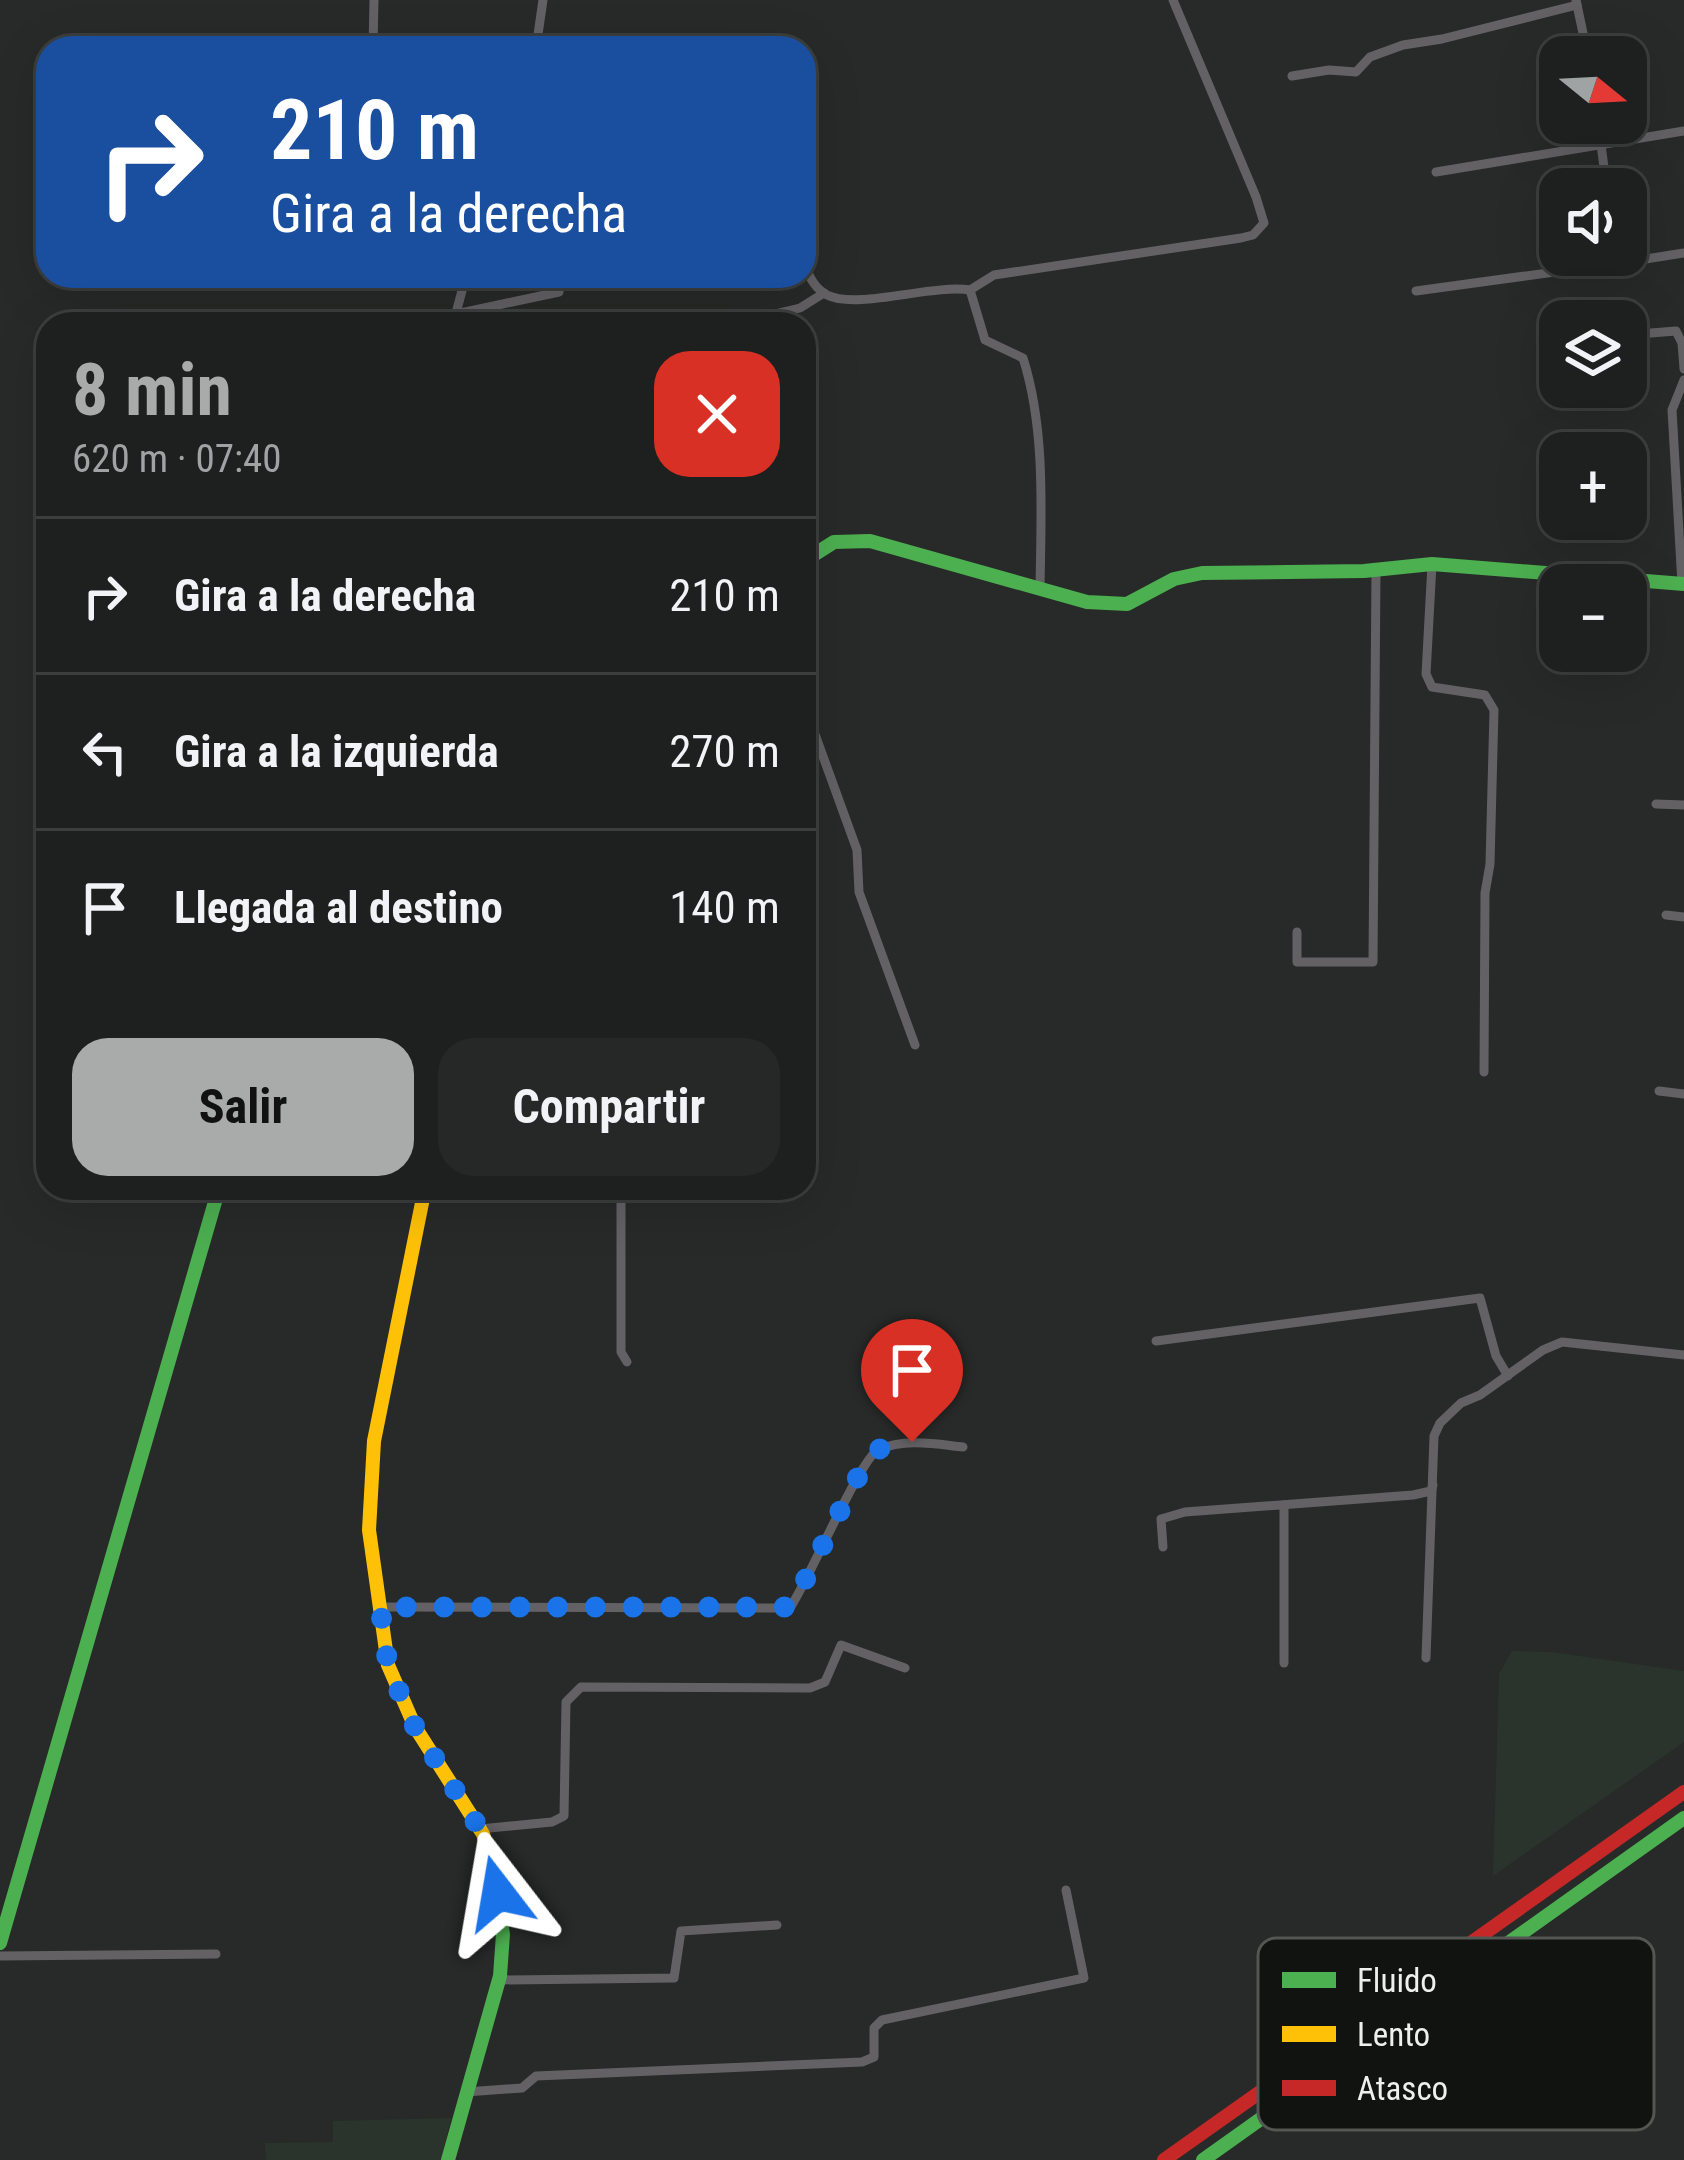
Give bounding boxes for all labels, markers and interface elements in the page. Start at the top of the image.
north arrow [1539,36,1647,144]
map controls [1539,36,1647,672]
text: 210 m [270,81,479,180]
icon: right [72,84,228,240]
button: sound [1539,168,1647,276]
text: Gira a la derecha [270,182,627,245]
button: layers [1539,300,1647,408]
text: 8 min [72,348,232,433]
button: close [654,351,780,477]
button: + [1539,432,1647,540]
text: 620 m · 07:40 [72,436,282,482]
icon: right [72,563,138,629]
button: − [1539,564,1647,672]
text: Gira a la derecha [174,569,476,622]
text: 210 m [669,569,780,622]
icon: left [72,719,138,785]
text: Gira a la izquierda [174,725,499,778]
text: 270 m [669,725,780,778]
icon: arrive [72,875,138,941]
text: Llegada al destino [174,881,503,934]
text: 140 m [669,881,780,934]
button: Salir [72,1038,414,1176]
button: Compartir [438,1038,780,1176]
pin [861,1319,963,1442]
icon: arrive [879,1337,945,1403]
position arrow [435,1830,561,1956]
legend [1258,1938,1654,2130]
text: Fluido [1357,1961,1437,2000]
text: Lento [1357,2015,1430,2054]
text: Atasco [1357,2069,1448,2108]

